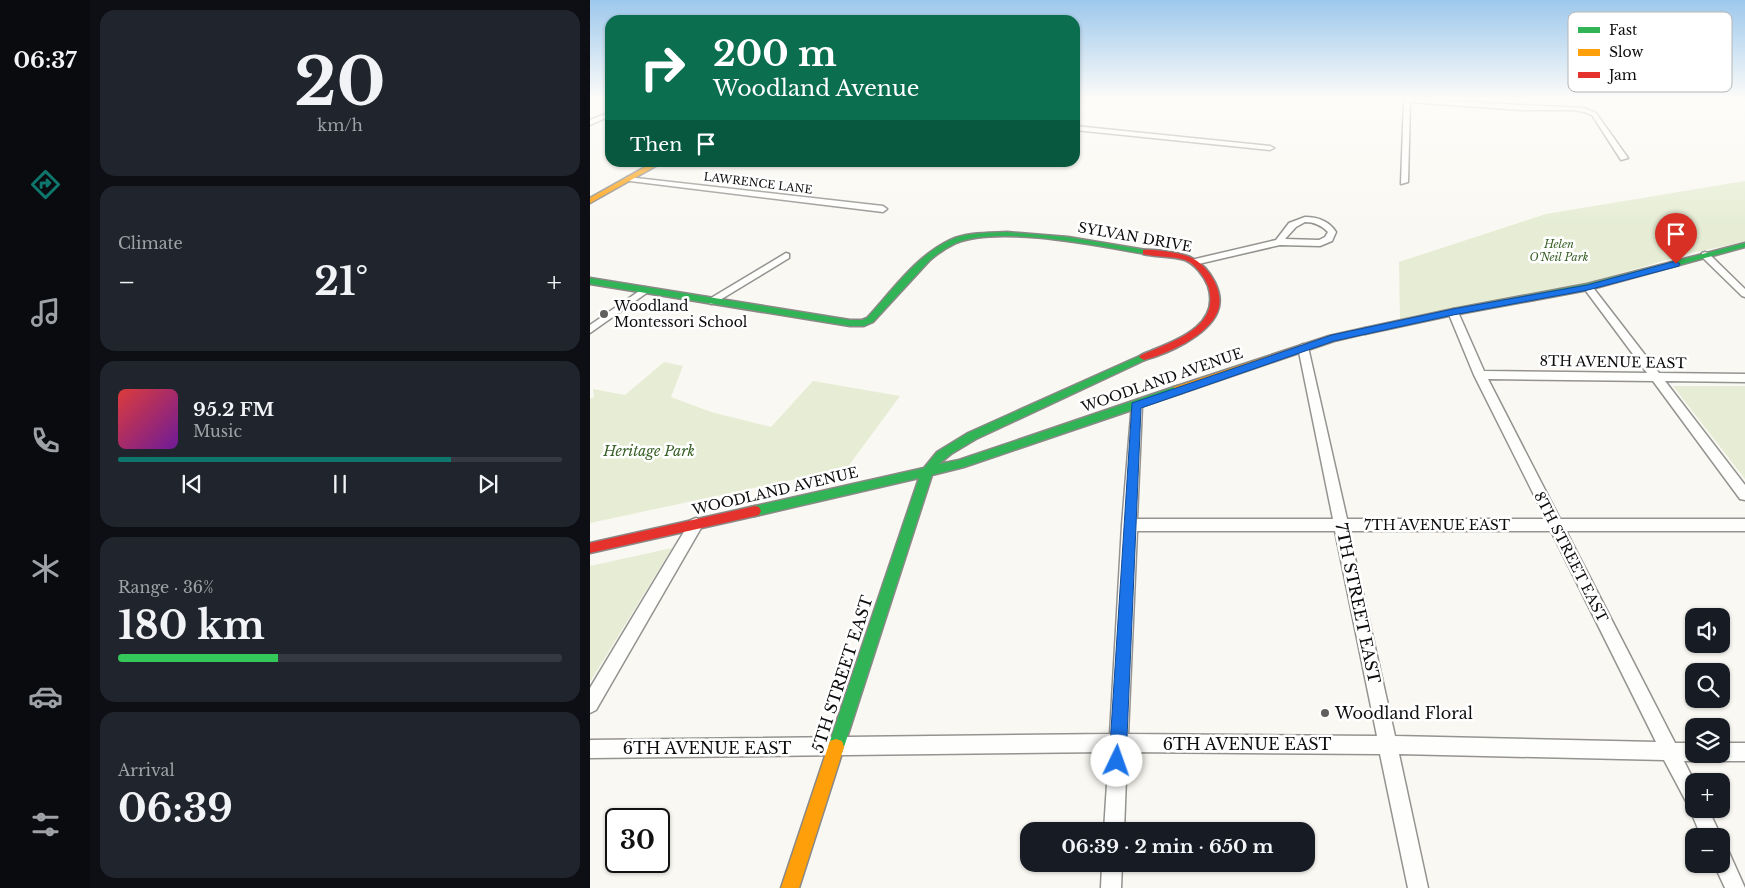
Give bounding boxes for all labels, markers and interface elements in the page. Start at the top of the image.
legend [1568,12,1732,92]
text: Fast [1609,21,1638,39]
text: 200 m [713,32,837,75]
icon: right [630,35,695,100]
text: 20 [294,42,386,123]
text: Slow [1609,43,1643,61]
text: 06:37 [13,47,77,74]
text: Jam [1607,66,1637,84]
text: Woodland Avenue [713,75,919,102]
text: km/h [317,115,363,135]
icon: arrive [692,130,720,158]
text: Then [630,133,682,156]
icon: directions [28,167,63,202]
street label: LAWRENCE LANE [703,169,813,197]
pin [1655,213,1697,264]
street label: SYLVAN DRIVE [1077,218,1193,256]
icon: arrive [1662,220,1690,248]
text: Climate [118,233,183,253]
park label: Helen O'Neil Park [1530,237,1589,264]
text: 21° [314,258,368,305]
text: − [118,265,136,300]
text: + [547,265,562,300]
icon: music [28,295,63,330]
place label: Woodland Montessori School [613,297,748,331]
marker: Woodland Montessori School [598,308,610,320]
street label: WOODLAND AVENUE [1078,344,1245,416]
street label: 8TH AVENUE EAST [1539,352,1687,372]
text: 95.2 FM [193,398,274,421]
text: Music [193,421,242,441]
icon: phone [28,423,63,458]
park label: Heritage Park [602,442,695,460]
street label: WOODLAND AVENUE [689,463,860,519]
icon: previous [178,470,206,498]
icon: pause [326,470,354,498]
icon: next [474,470,502,498]
street label: 8TH STREET EAST [1530,489,1612,625]
street label: 7TH AVENUE EAST [1364,516,1510,534]
street label: 7TH STREET EAST [1331,521,1385,685]
icon: climate [28,551,63,586]
text: Range · 36% [118,577,214,597]
street label: 5TH STREET EAST [807,593,877,755]
text: 180 km [118,602,265,649]
map controls [1685,608,1730,873]
button: sound [1685,608,1730,653]
button: search [1685,663,1730,708]
icon: car [28,679,63,714]
place label: Woodland Floral [1334,703,1473,723]
marker: Woodland Floral [1319,707,1331,719]
button: layers [1685,718,1730,763]
position arrow [1090,734,1142,786]
street label: 6TH AVENUE EAST [1163,734,1331,754]
street label: 6TH AVENUE EAST [623,738,791,758]
text: Arrival [118,760,175,780]
button: + [1685,773,1730,818]
text: 06:39 [118,785,233,832]
icon: filters [28,807,63,842]
speed limit sign: 30 [605,808,670,873]
button: − [1685,828,1730,873]
text: 06:39 · 2 min · 650 m [1062,835,1273,858]

